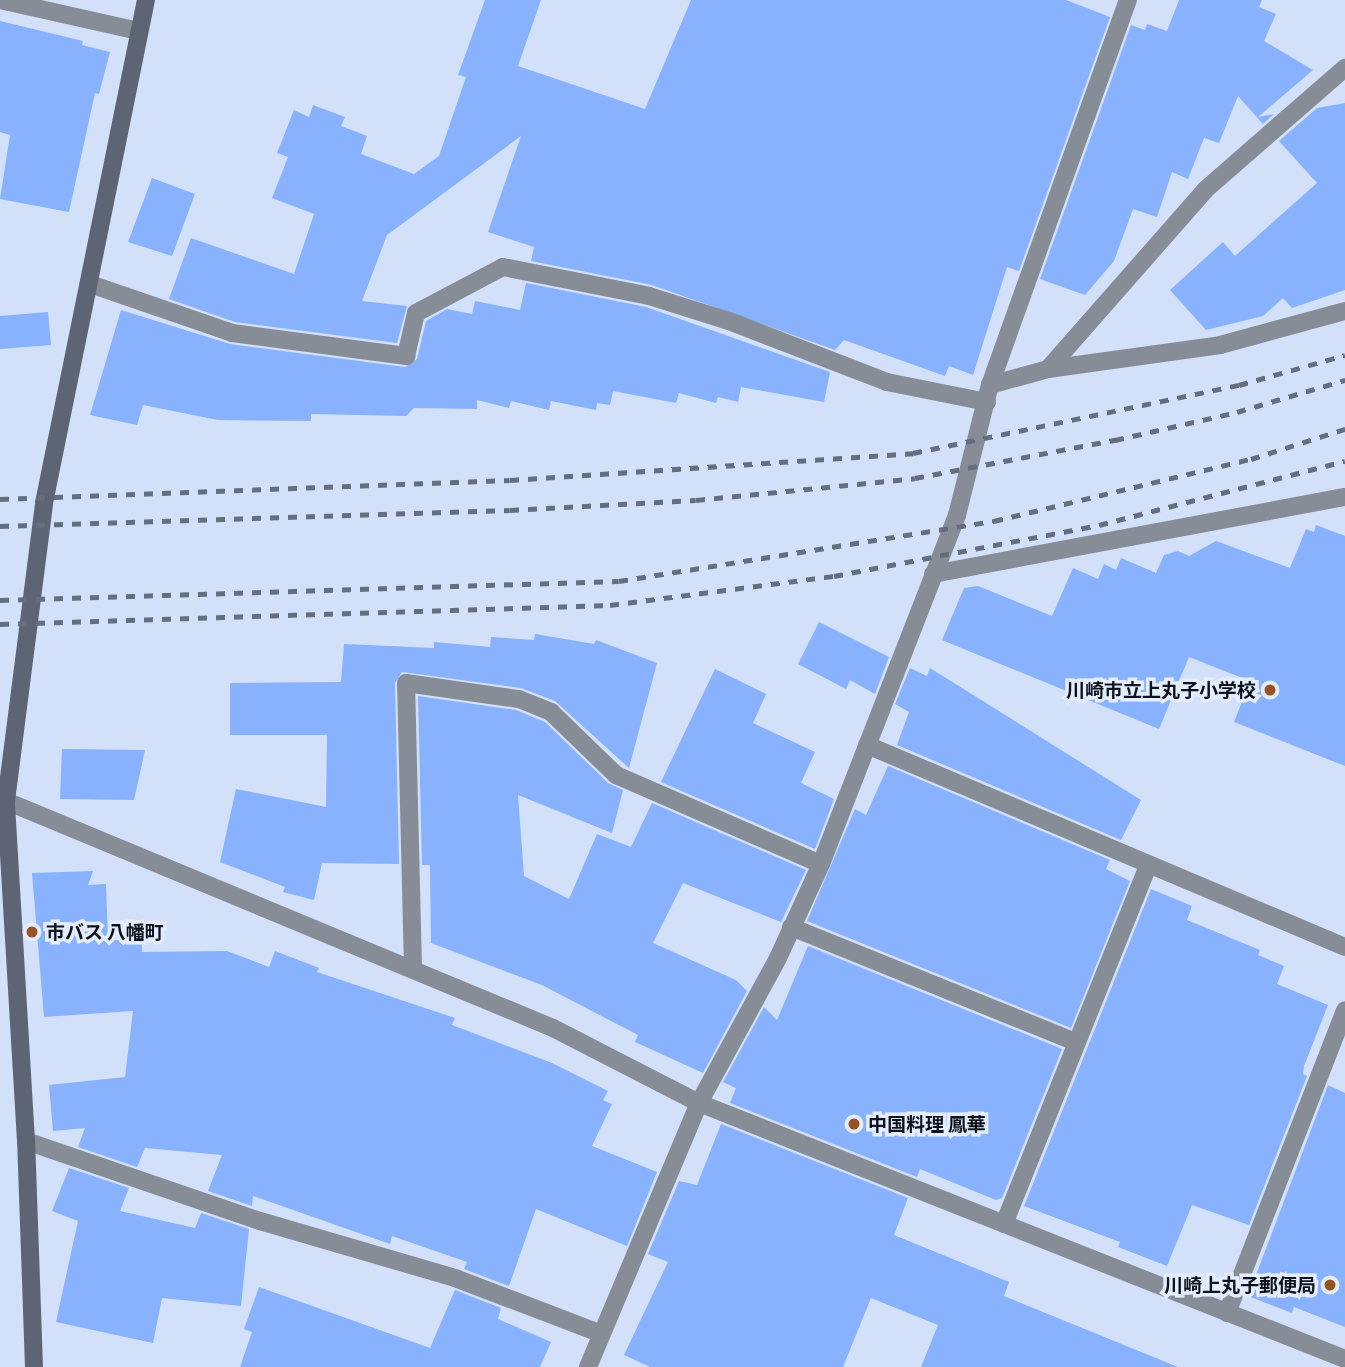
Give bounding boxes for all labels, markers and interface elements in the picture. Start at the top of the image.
place label: 川崎市立上丸子小学校 [1066,679,1256,701]
marker: 川崎市立上丸子小学校 [1262,682,1278,698]
place label: 市バス 八幡町 [46,921,164,943]
marker: 市バス 八幡町 [24,924,40,940]
place label: 中国料理 鳳華 [868,1113,986,1135]
marker: 中国料理 鳳華 [846,1116,862,1132]
place label: 川崎上丸子郵便局 [1164,1274,1316,1296]
marker: 川崎上丸子郵便局 [1322,1277,1338,1293]

